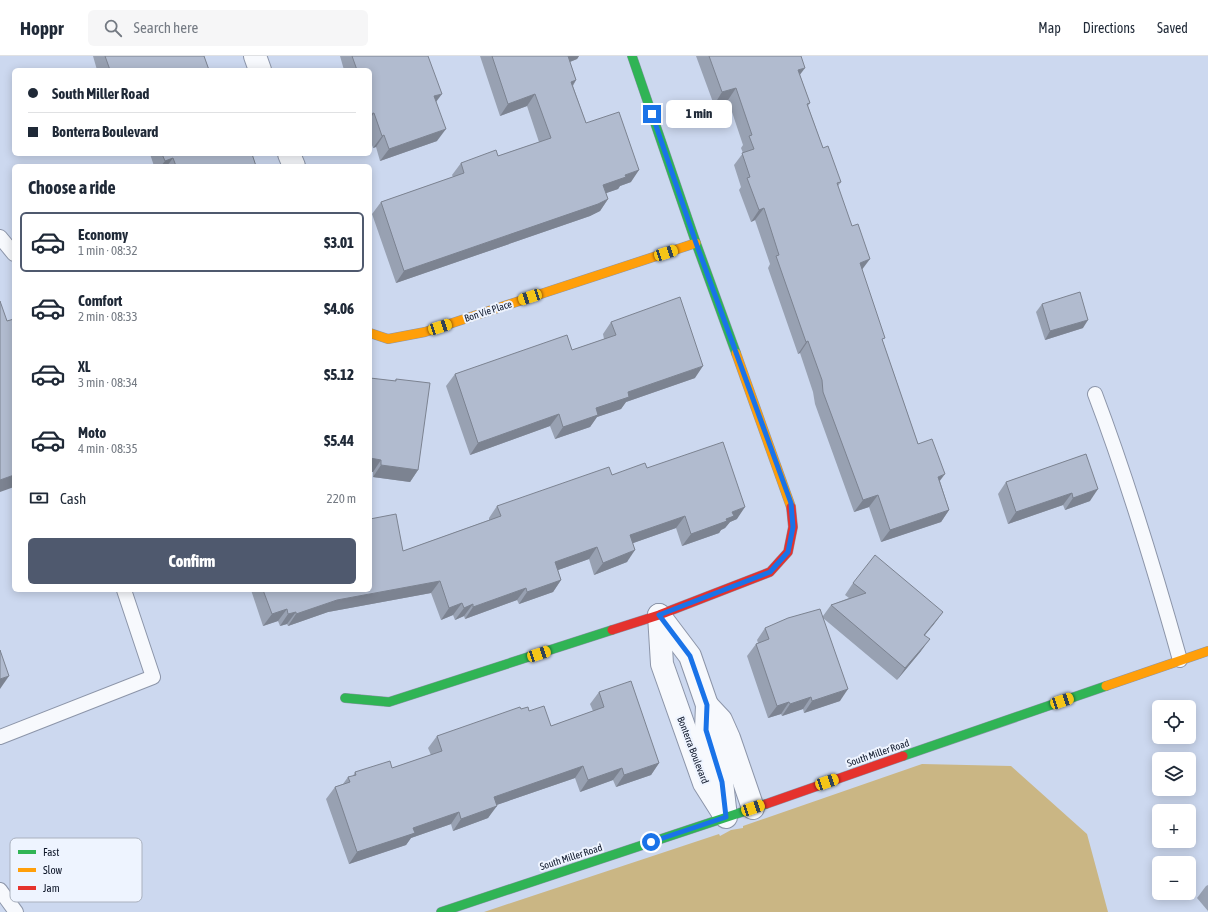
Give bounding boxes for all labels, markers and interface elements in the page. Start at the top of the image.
search box [88,10,368,46]
text: Hoppr [20,17,64,39]
icon: search [102,17,124,39]
text: Search here [134,19,198,36]
text: Map [1038,20,1061,36]
text: Directions [1083,20,1135,36]
text: Saved [1157,20,1188,36]
text: South Miller Road [52,85,149,102]
callout: 1 min [666,100,732,128]
route end [643,105,661,123]
text: 1 min [686,106,712,121]
text: Bonterra Boulevard [52,123,158,140]
text: Choose a ride [28,177,116,198]
icon: car [30,224,66,260]
text: Economy [78,226,128,243]
text: $3.01 [324,234,354,251]
text: 1 min · 08:32 [78,243,138,258]
car [653,244,679,262]
car [517,288,543,306]
icon: car [30,290,66,326]
text: Comfort [78,292,122,309]
street label: Bon Vie Place [463,298,514,324]
text: $4.06 [324,300,354,317]
text: 2 min · 08:33 [78,309,138,324]
car [427,318,453,336]
icon: car [30,356,66,392]
text: XL [78,358,91,375]
text: $5.12 [324,366,354,383]
text: 3 min · 08:34 [78,375,138,390]
icon: car [30,422,66,458]
text: Moto [78,424,106,441]
text: $5.44 [324,432,354,449]
text: 4 min · 08:35 [78,441,138,456]
icon: cash [28,487,50,509]
text: Cash [60,490,86,507]
text: 220 m [327,491,356,506]
button: Confirm [28,538,356,584]
car [526,645,552,663]
car [1049,691,1075,711]
map controls [1152,700,1196,900]
button: locate [1152,700,1196,744]
street label: Bonterra Boulevard [675,715,711,785]
street label: South Miller Road [845,737,911,769]
button: layers [1152,752,1196,796]
car [814,772,840,792]
car [740,798,766,818]
button: + [1152,804,1196,848]
route start [642,833,660,851]
legend [10,838,142,902]
street label: South Miller Road [538,842,604,872]
text: Fast [43,846,59,858]
button: − [1152,856,1196,900]
text: Slow [43,864,62,876]
text: Jam [43,882,60,894]

